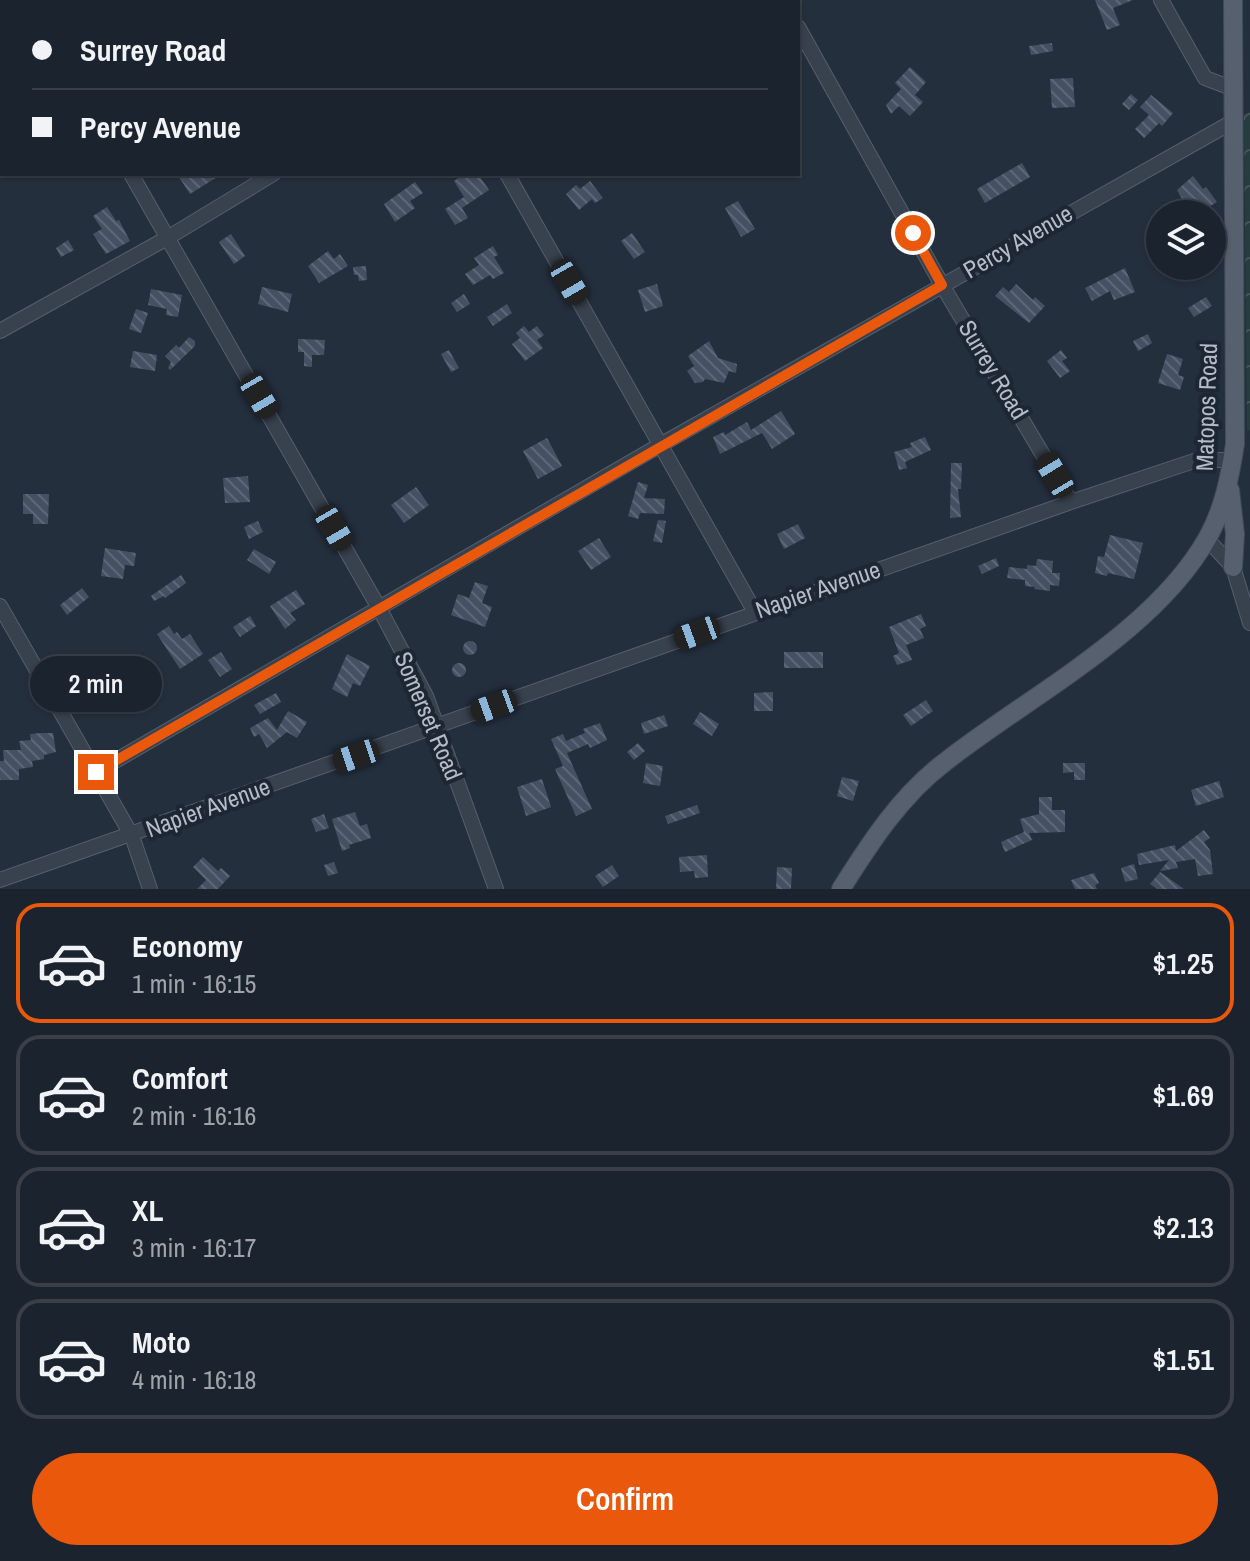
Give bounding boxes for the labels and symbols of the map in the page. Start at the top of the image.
street label: Percy Avenue [957,197,1078,285]
route start [895,215,931,251]
car [547,255,591,309]
street label: Surrey Road [952,314,1036,425]
street label: Matopos Road [1188,342,1224,471]
car [237,369,281,423]
car [1032,448,1078,502]
car [312,501,356,555]
street label: Napier Avenue [751,553,884,625]
car [670,614,724,652]
street label: Somerset Road [387,646,470,785]
callout: 2 min [30,656,162,712]
car [467,687,521,725]
car [329,737,383,775]
route end [78,754,114,790]
street label: Napier Avenue [141,770,274,844]

